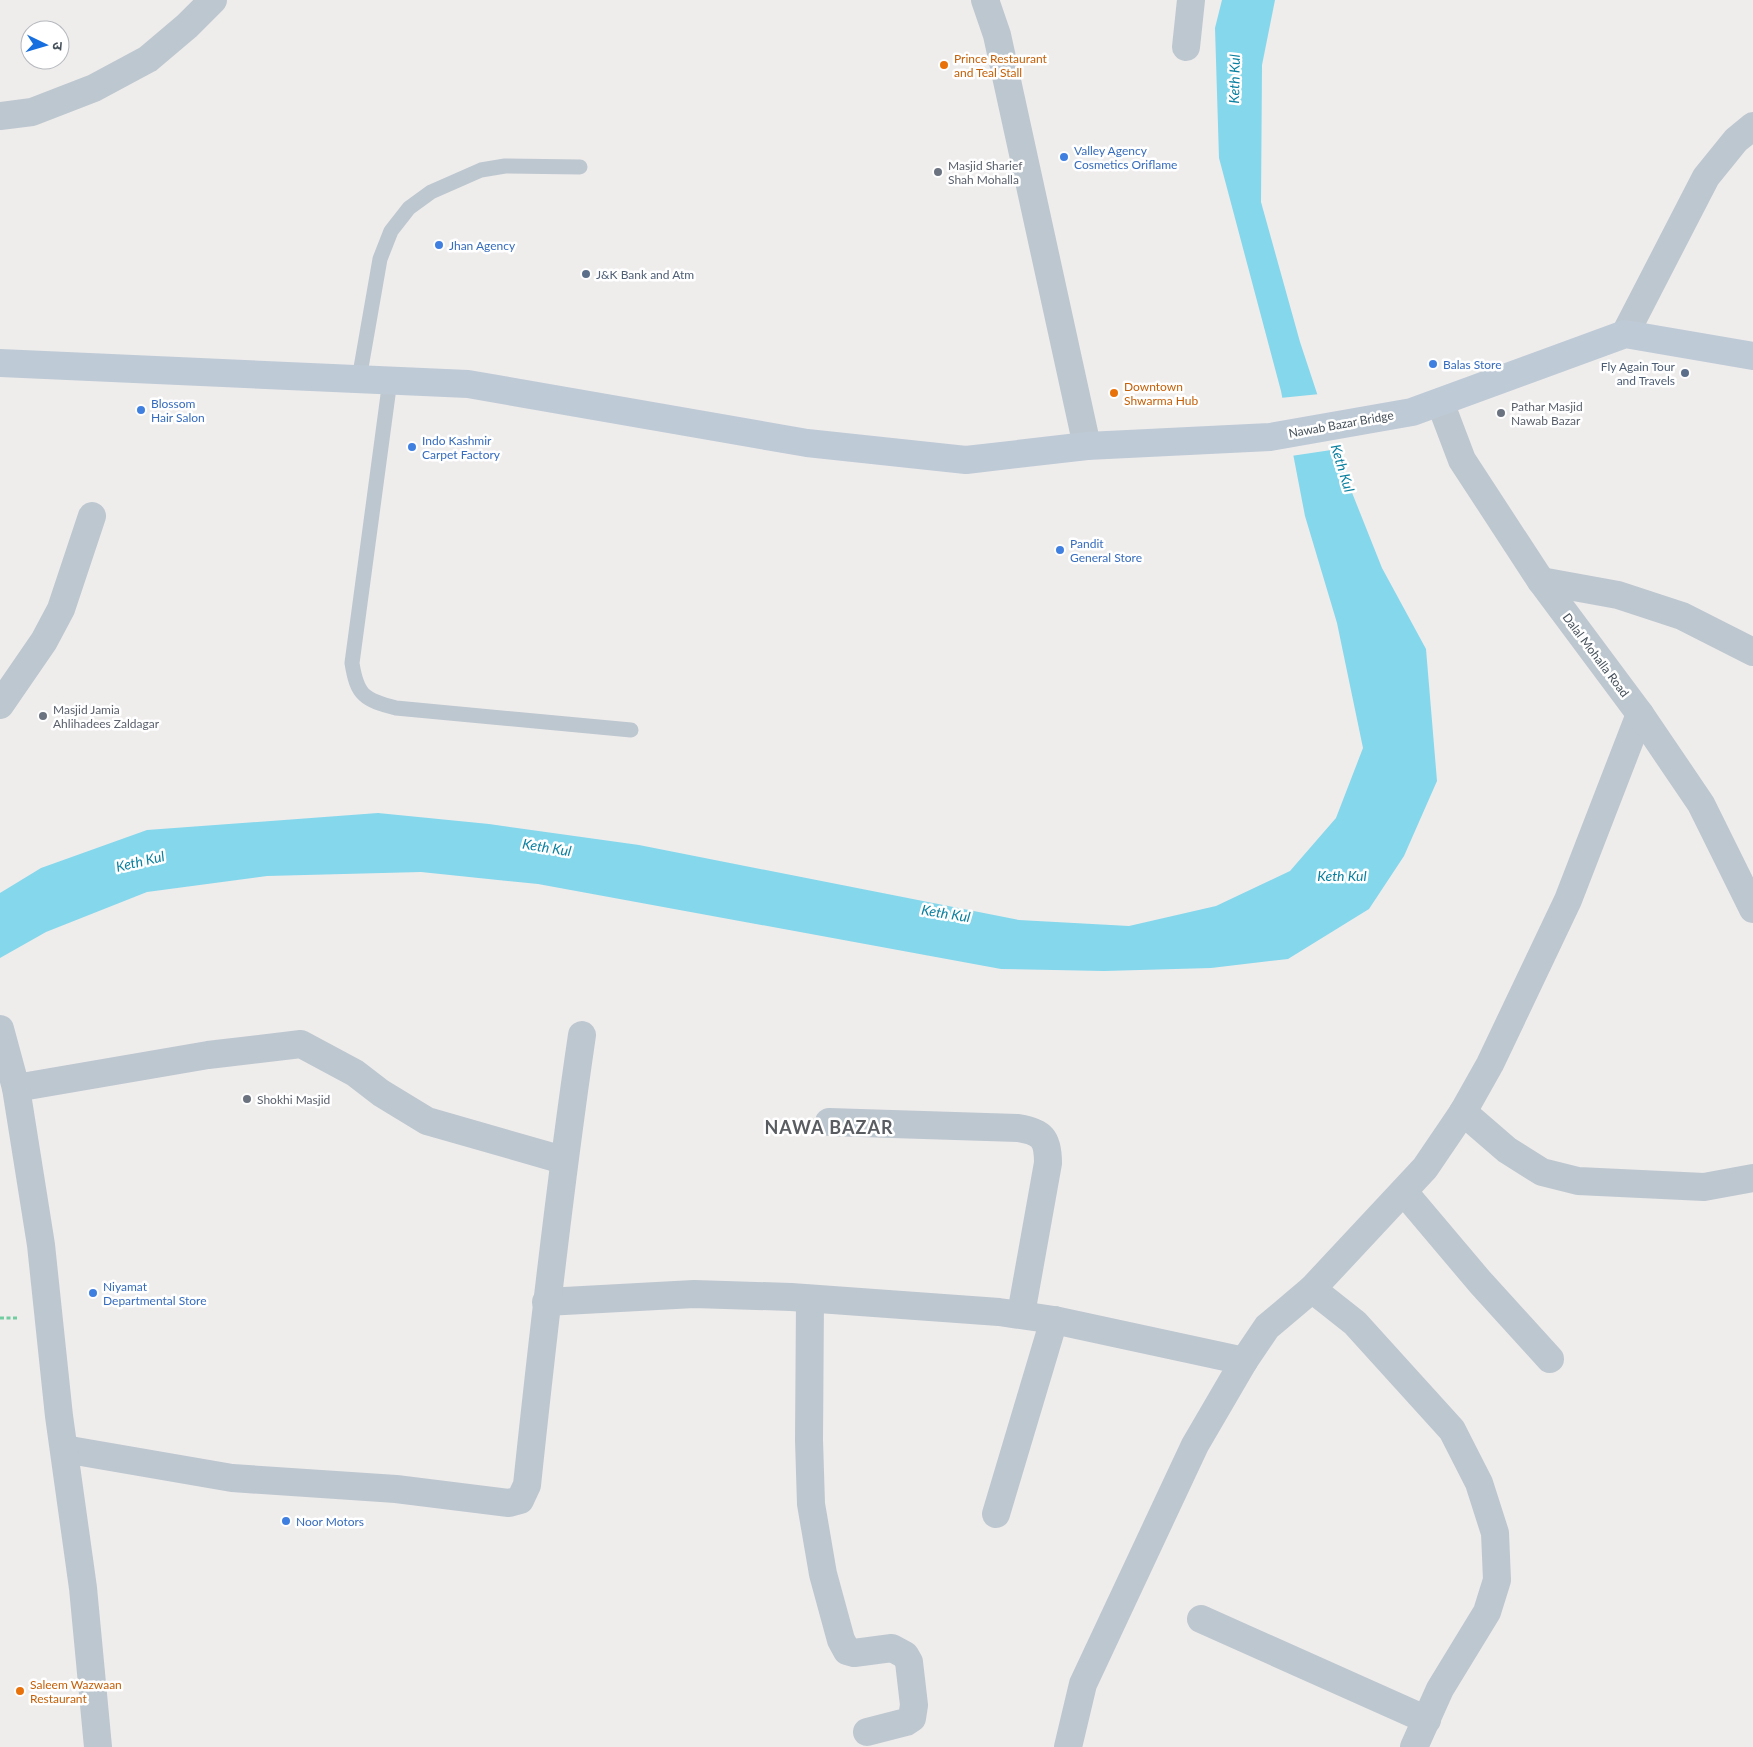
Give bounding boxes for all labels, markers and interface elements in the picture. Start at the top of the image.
north arrow [20,20,70,70]
text: उ [50,41,67,52]
place label: Prince Restaurant and Teal Stall [954,51,1048,80]
water label: Keth Kul [1225,54,1243,104]
marker: Prince Restaurant and Teal Stall [938,59,950,71]
place label: Valley Agency Cosmetics Oriflame [1074,143,1177,172]
marker: Valley Agency Cosmetics Oriflame [1058,151,1070,163]
place label: Masjid Sharief Shah Mohalla [948,158,1023,187]
marker: Masjid Sharief Shah Mohalla [932,166,944,178]
place label: Jhan Agency [449,238,516,253]
marker: Jhan Agency [433,239,445,251]
place label: J&K Bank and Atm [596,267,694,282]
marker: J&K Bank and Atm [580,268,592,280]
place label: Balas Store [1443,357,1501,372]
marker: Balas Store [1427,358,1439,370]
place label: Fly Again Tour and Travels [1601,359,1676,388]
marker: Fly Again Tour and Travels [1679,367,1691,379]
place label: Downtown Shwarma Hub [1124,379,1198,408]
marker: Downtown Shwarma Hub [1108,387,1120,399]
place label: Blossom Hair Salon [151,396,205,425]
place label: Pathar Masjid Nawab Bazar [1511,399,1583,428]
marker: Blossom Hair Salon [135,404,147,416]
street label: Nawab Bazar Bridge [1287,407,1395,441]
marker: Pathar Masjid Nawab Bazar [1495,407,1507,419]
place label: Indo Kashmir Carpet Factory [422,433,501,462]
marker: Indo Kashmir Carpet Factory [406,441,418,453]
water label: Keth Kul [1328,442,1358,494]
place label: Pandit General Store [1070,536,1142,565]
marker: Pandit General Store [1054,544,1066,556]
street label: Dalal Mohalla Road [1560,610,1632,700]
place label: Masjid Jamia Ahlihadees Zaldagar [53,702,160,731]
marker: Masjid Jamia Ahlihadees Zaldagar [37,710,49,722]
water label: Keth Kul [521,835,573,859]
water label: Keth Kul [114,847,166,875]
water label: Keth Kul [1317,867,1367,884]
water label: Keth Kul [920,901,972,925]
place label: Shokhi Masjid [257,1092,330,1107]
marker: Shokhi Masjid [241,1093,253,1105]
district label: NAWA BAZAR [765,1116,893,1138]
place label: Niyamat Departmental Store [103,1279,207,1308]
marker: Niyamat Departmental Store [87,1287,99,1299]
place label: Noor Motors [296,1514,364,1529]
marker: Noor Motors [280,1515,292,1527]
place label: Saleem Wazwaan Restaurant [30,1677,122,1706]
marker: Saleem Wazwaan Restaurant [14,1685,26,1697]

